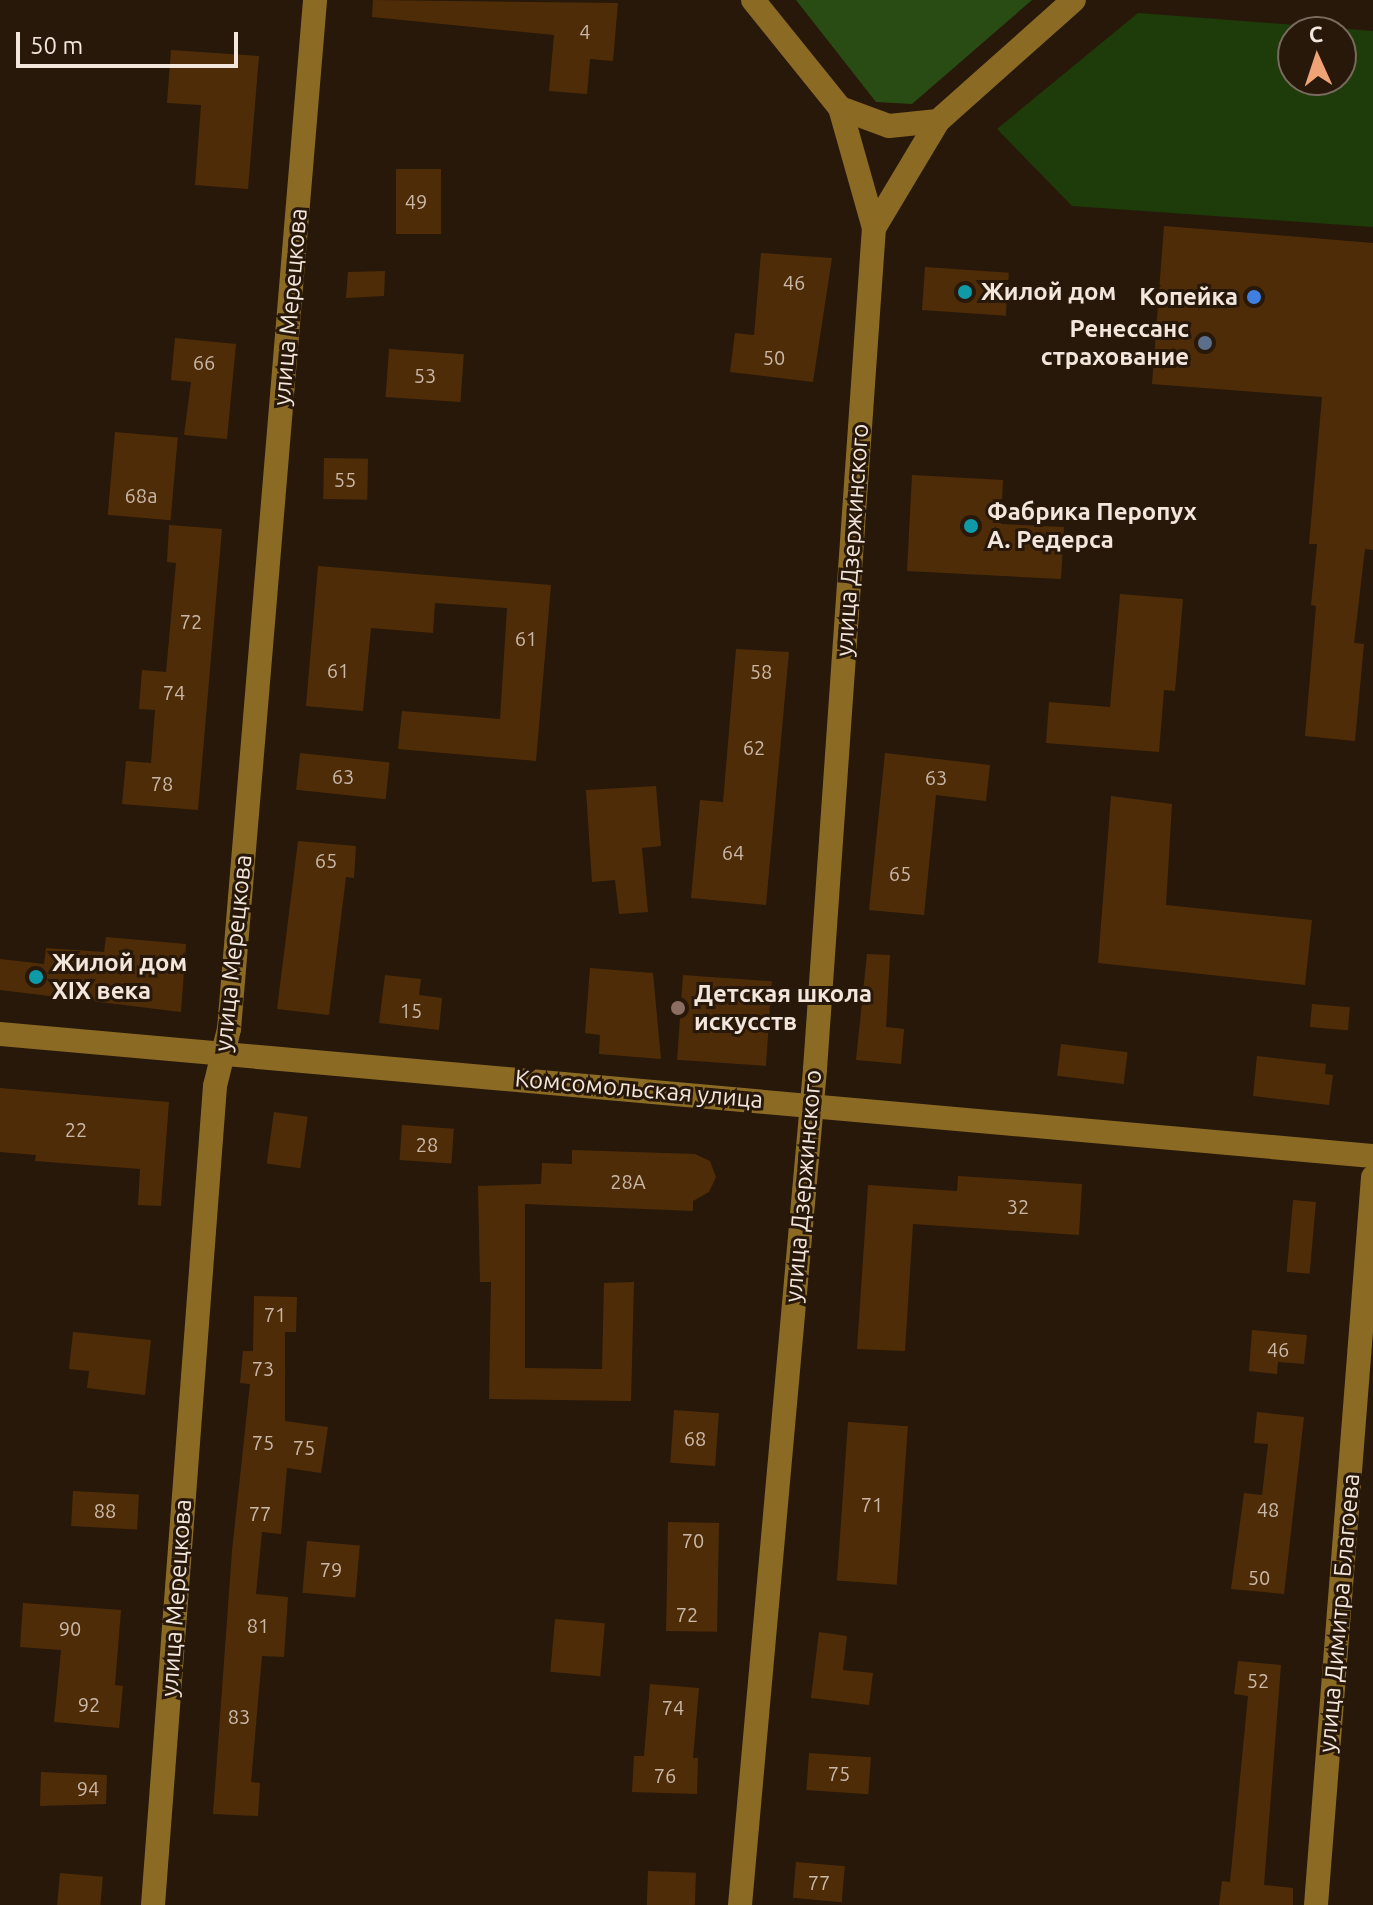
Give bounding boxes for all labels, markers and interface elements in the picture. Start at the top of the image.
scale bar [20,16,242,66]
north arrow [1277,16,1357,96]
house number: 4 [579,19,591,43]
text: С [1308,21,1323,46]
text: 50 m [30,32,83,59]
house number: 49 [405,189,427,213]
street label: улица Мерецкова [267,207,313,407]
house number: 46 [783,270,805,294]
place label: Жилой дом [981,278,1116,306]
marker: Жилой дом [956,283,974,301]
place label: Копейка [1139,283,1238,311]
marker: Копейка [1245,288,1263,306]
place label: Ренессанс страхование [1041,315,1189,371]
marker: Ренессанс страхование [1196,334,1214,352]
house number: 50 [763,345,785,369]
house number: 66 [193,350,215,374]
house number: 53 [414,363,436,387]
street label: улица Дзержинского [830,423,874,657]
house number: 55 [334,467,356,491]
house number: 68а [125,483,157,507]
place label: Фабрика Перопух А. Редерса [987,498,1197,554]
marker: Фабрика Перопух А. Редерса [962,517,980,535]
house number: 72 [180,609,202,633]
house number: 61 [515,626,537,650]
house number: 61 [327,658,349,682]
house number: 58 [750,659,772,683]
house number: 74 [163,680,185,704]
house number: 62 [743,735,765,759]
house number: 63 [332,764,354,788]
house number: 63 [925,765,947,789]
house number: 78 [151,771,173,795]
house number: 64 [722,840,744,864]
house number: 65 [315,848,337,872]
street label: улица Мерецкова [208,853,258,1053]
house number: 65 [889,861,911,885]
place label: Жилой дом XIX века [52,949,187,1005]
marker: Жилой дом XIX века [27,968,45,986]
place label: Детская школа искусств [694,980,872,1036]
house number: 15 [400,998,422,1022]
marker: Детская школа искусств [669,999,687,1017]
street label: Комсомольская улица [514,1064,764,1114]
street label: улица Дзержинского [778,1069,828,1303]
house number: 22 [65,1117,87,1141]
house number: 28 [416,1132,438,1156]
house number: 28А [610,1169,646,1193]
house number: 32 [1007,1194,1029,1218]
house number: 71 [264,1302,286,1326]
house number: 46 [1267,1337,1289,1361]
house number: 73 [252,1356,274,1380]
house number: 68 [684,1426,706,1450]
house number: 75 [252,1430,274,1454]
house number: 75 [293,1435,315,1459]
street label: улица Димитра Благоева [1312,1472,1366,1754]
house number: 71 [861,1492,883,1516]
house number: 48 [1257,1497,1279,1521]
house number: 88 [94,1498,116,1522]
street label: улица Мерецкова [155,1498,197,1698]
house number: 77 [249,1501,271,1525]
house number: 70 [682,1528,704,1552]
house number: 79 [320,1557,342,1581]
house number: 50 [1248,1565,1270,1589]
house number: 72 [676,1602,698,1626]
house number: 81 [247,1613,269,1637]
house number: 90 [59,1616,81,1640]
house number: 52 [1247,1668,1269,1692]
house number: 92 [78,1692,100,1716]
house number: 74 [662,1695,684,1719]
house number: 83 [228,1704,250,1728]
house number: 75 [828,1761,850,1785]
house number: 76 [654,1763,676,1787]
house number: 94 [77,1776,99,1800]
house number: 77 [808,1870,830,1894]

